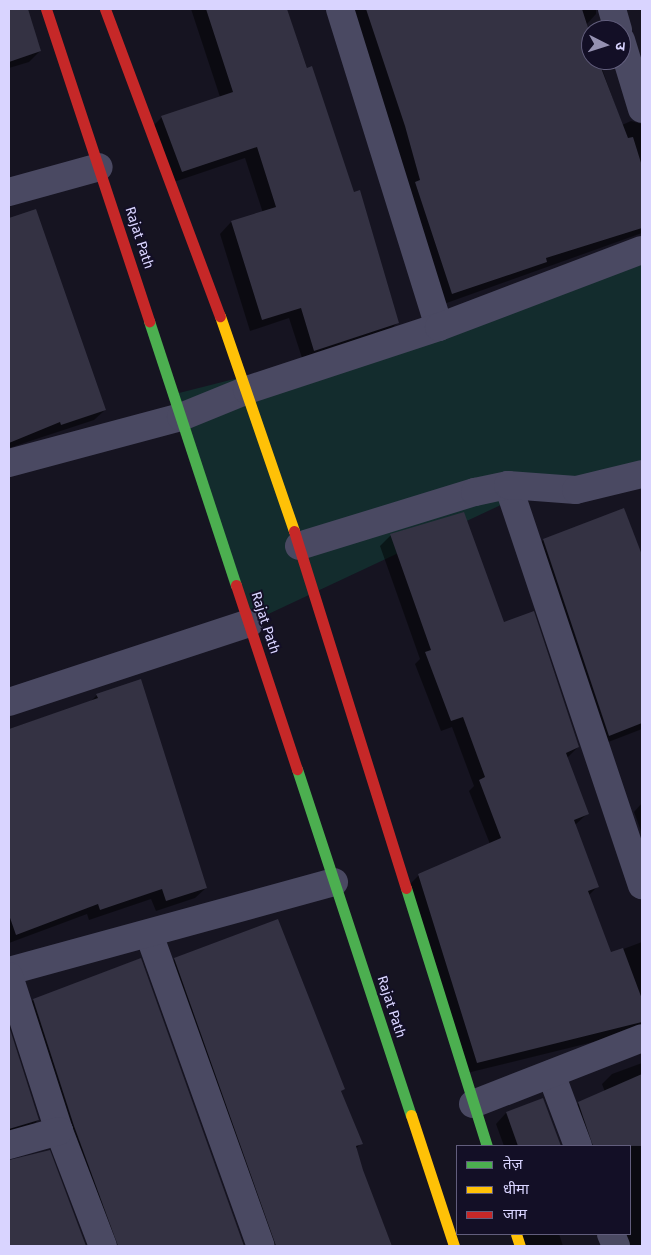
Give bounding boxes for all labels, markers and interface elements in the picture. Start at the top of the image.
north arrow [581,20,631,70]
text: उ [612,41,629,51]
street label: Rajat Path [121,205,157,271]
street label: Rajat Path [247,590,283,656]
street label: Rajat Path [373,974,409,1040]
legend [456,1145,631,1235]
text: तेज़ [503,1155,523,1173]
text: धीमा [503,1180,529,1198]
text: जाम [503,1205,527,1223]

